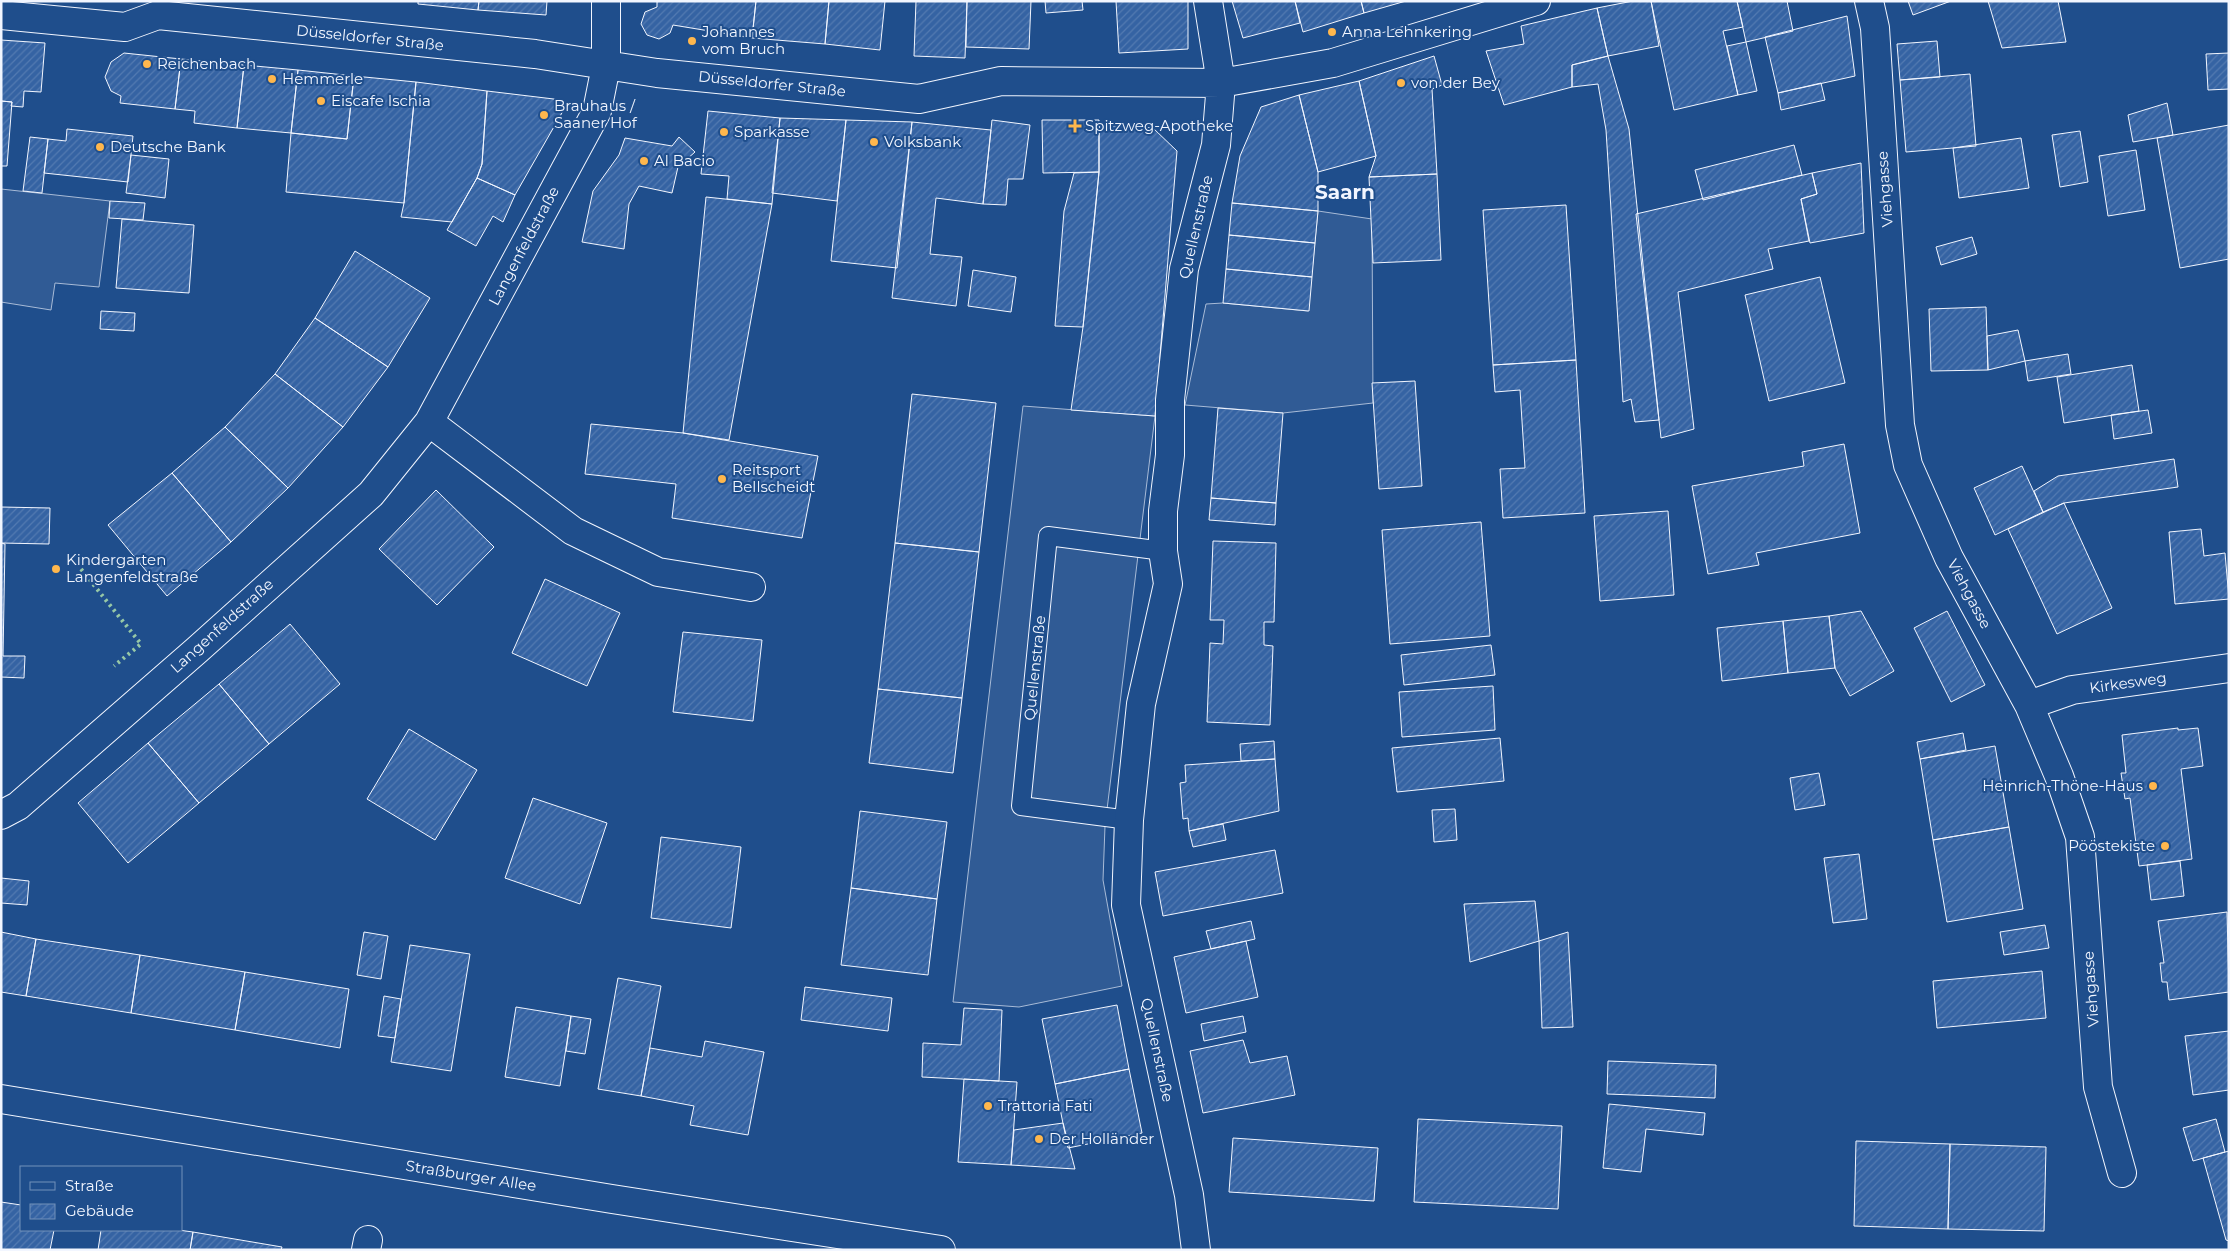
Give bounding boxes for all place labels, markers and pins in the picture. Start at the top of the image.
place label: Johannes vom Bruch [701,22,785,58]
place label: Anna Lehnkering [1342,22,1472,41]
marker: Anna Lehnkering [1326,26,1338,38]
marker: Johannes vom Bruch [686,35,698,47]
place label: Reichenbach [157,54,256,73]
marker: Reichenbach [141,58,153,70]
place label: Hemmerle [282,69,363,88]
marker: Hemmerle [266,73,278,85]
place label: von der Bey [1411,73,1501,92]
marker: von der Bey [1395,77,1407,89]
place label: Eiscafe Ischia [331,91,431,110]
marker: Eiscafe Ischia [315,95,327,107]
place label: Brauhaus / Saaner Hof [554,96,638,132]
marker: Brauhaus / Saaner Hof [538,109,550,121]
place label: Spitzweg-Apotheke [1085,116,1233,135]
marker: Spitzweg-Apotheke [1069,120,1081,132]
place label: Sparkasse [734,122,809,141]
marker: Sparkasse [718,126,730,138]
place label: Volksbank [884,132,961,151]
marker: Volksbank [868,136,880,148]
place label: Deutsche Bank [110,137,226,156]
marker: Deutsche Bank [94,141,106,153]
place label: Al Bacio [654,151,715,170]
marker: Al Bacio [638,155,650,167]
place label: Reitsport Bellscheidt [732,460,815,496]
marker: Reitsport Bellscheidt [716,473,728,485]
place label: Kindergarten Langenfeldstraße [66,550,198,586]
marker: Kindergarten Langenfeldstraße [50,563,62,575]
place label: Heinrich-Thöne-Haus [1982,776,2143,795]
marker: Heinrich-Thöne-Haus [2147,780,2159,792]
place label: Pööstekiste [2068,836,2155,855]
marker: Pööstekiste [2159,840,2171,852]
place label: Trattoria Fati [998,1096,1093,1115]
marker: Trattoria Fati [982,1100,994,1112]
place label: Der Holländer [1049,1129,1154,1148]
marker: Der Holländer [1033,1133,1045,1145]

